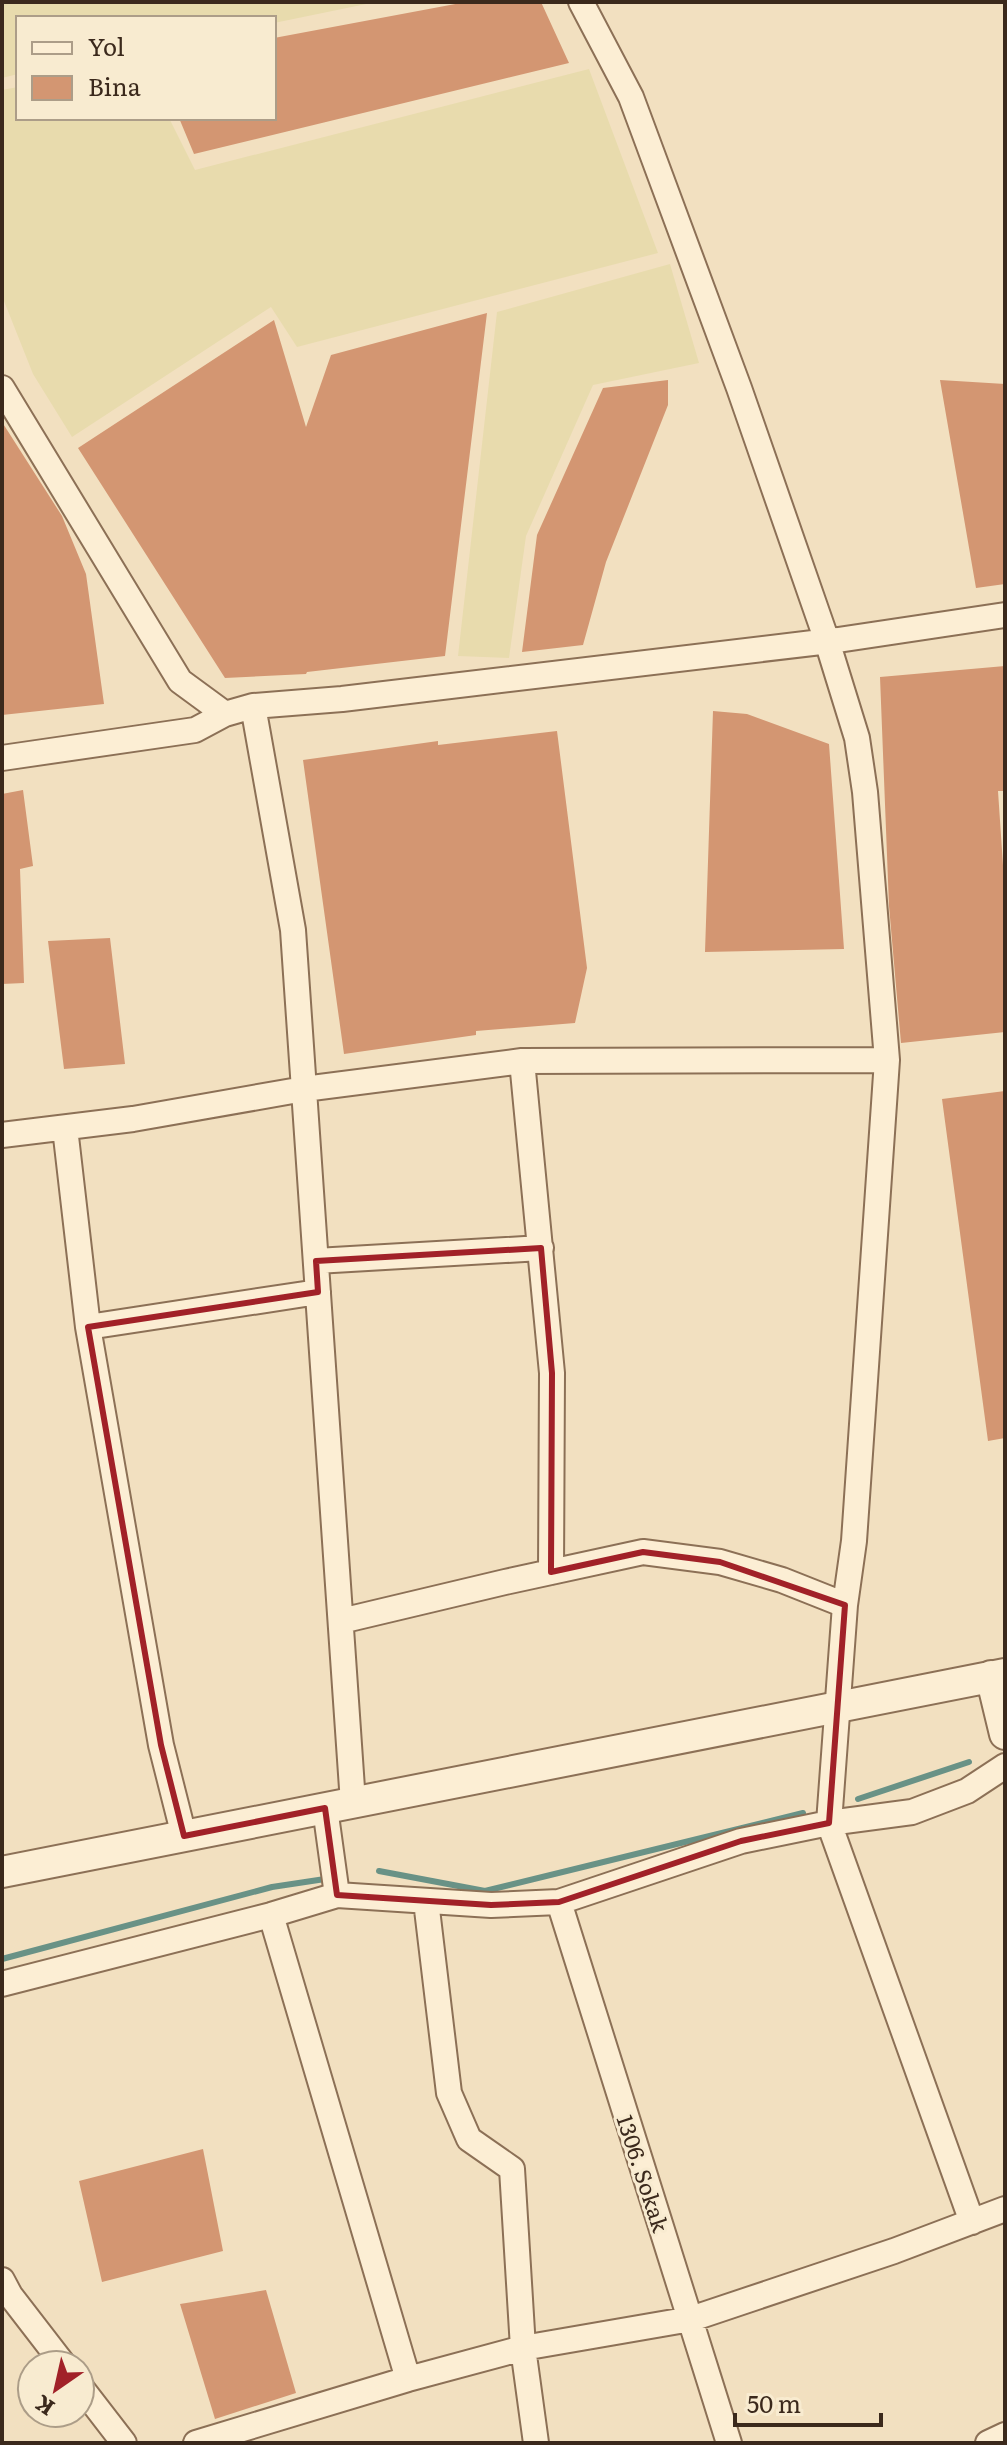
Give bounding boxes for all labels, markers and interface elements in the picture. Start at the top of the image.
legend [16,16,276,120]
text: Yol [88,28,125,63]
text: Bina [88,68,141,103]
street label: 1306. Sokak [610,2110,679,2236]
north arrow [16,2349,96,2429]
scale bar [735,2377,881,2427]
text: 50 m [747,2385,801,2420]
text: K [27,2388,60,2425]

